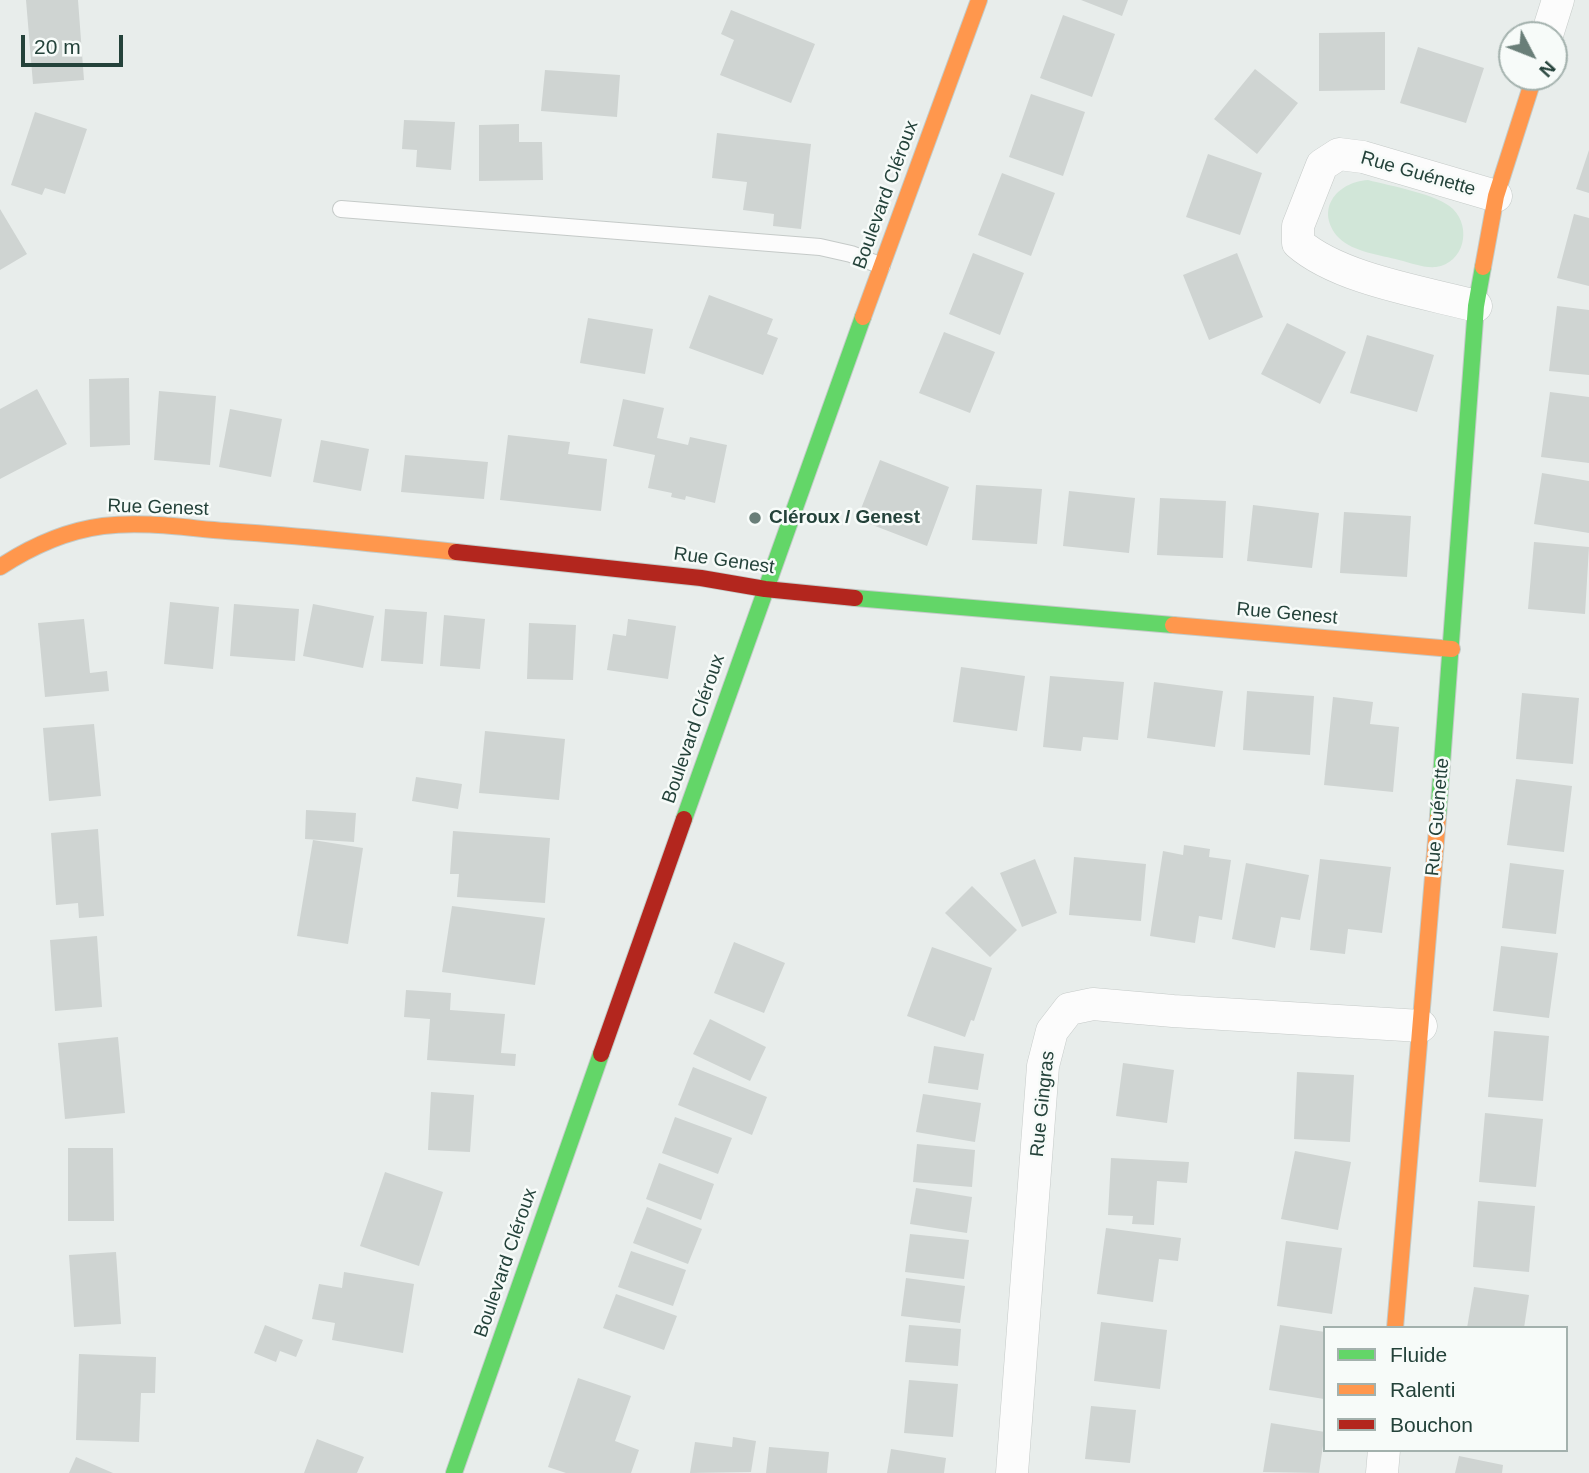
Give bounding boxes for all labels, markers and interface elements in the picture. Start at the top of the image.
scale bar [24,21,126,65]
north arrow [1498,21,1568,91]
text: 20 m [34,35,81,58]
text: N [1535,57,1560,81]
street label: Boulevard Cléroux [849,118,923,272]
street label: Rue Guénette [1358,147,1478,201]
street label: Rue Genest [107,495,209,521]
place label: Cléroux / Genest [769,507,920,529]
marker: Cléroux / Genest [747,510,763,526]
street label: Rue Genest [672,543,776,579]
street label: Rue Genest [1236,598,1338,630]
street label: Boulevard Cléroux [658,651,730,807]
street label: Rue Guénette [1421,757,1455,877]
street label: Rue Gingras [1026,1050,1060,1158]
street label: Boulevard Cléroux [470,1185,542,1341]
legend [1323,1326,1568,1452]
text: Fluide [1390,1343,1447,1366]
text: Ralenti [1390,1378,1455,1401]
text: Bouchon [1390,1413,1473,1436]

